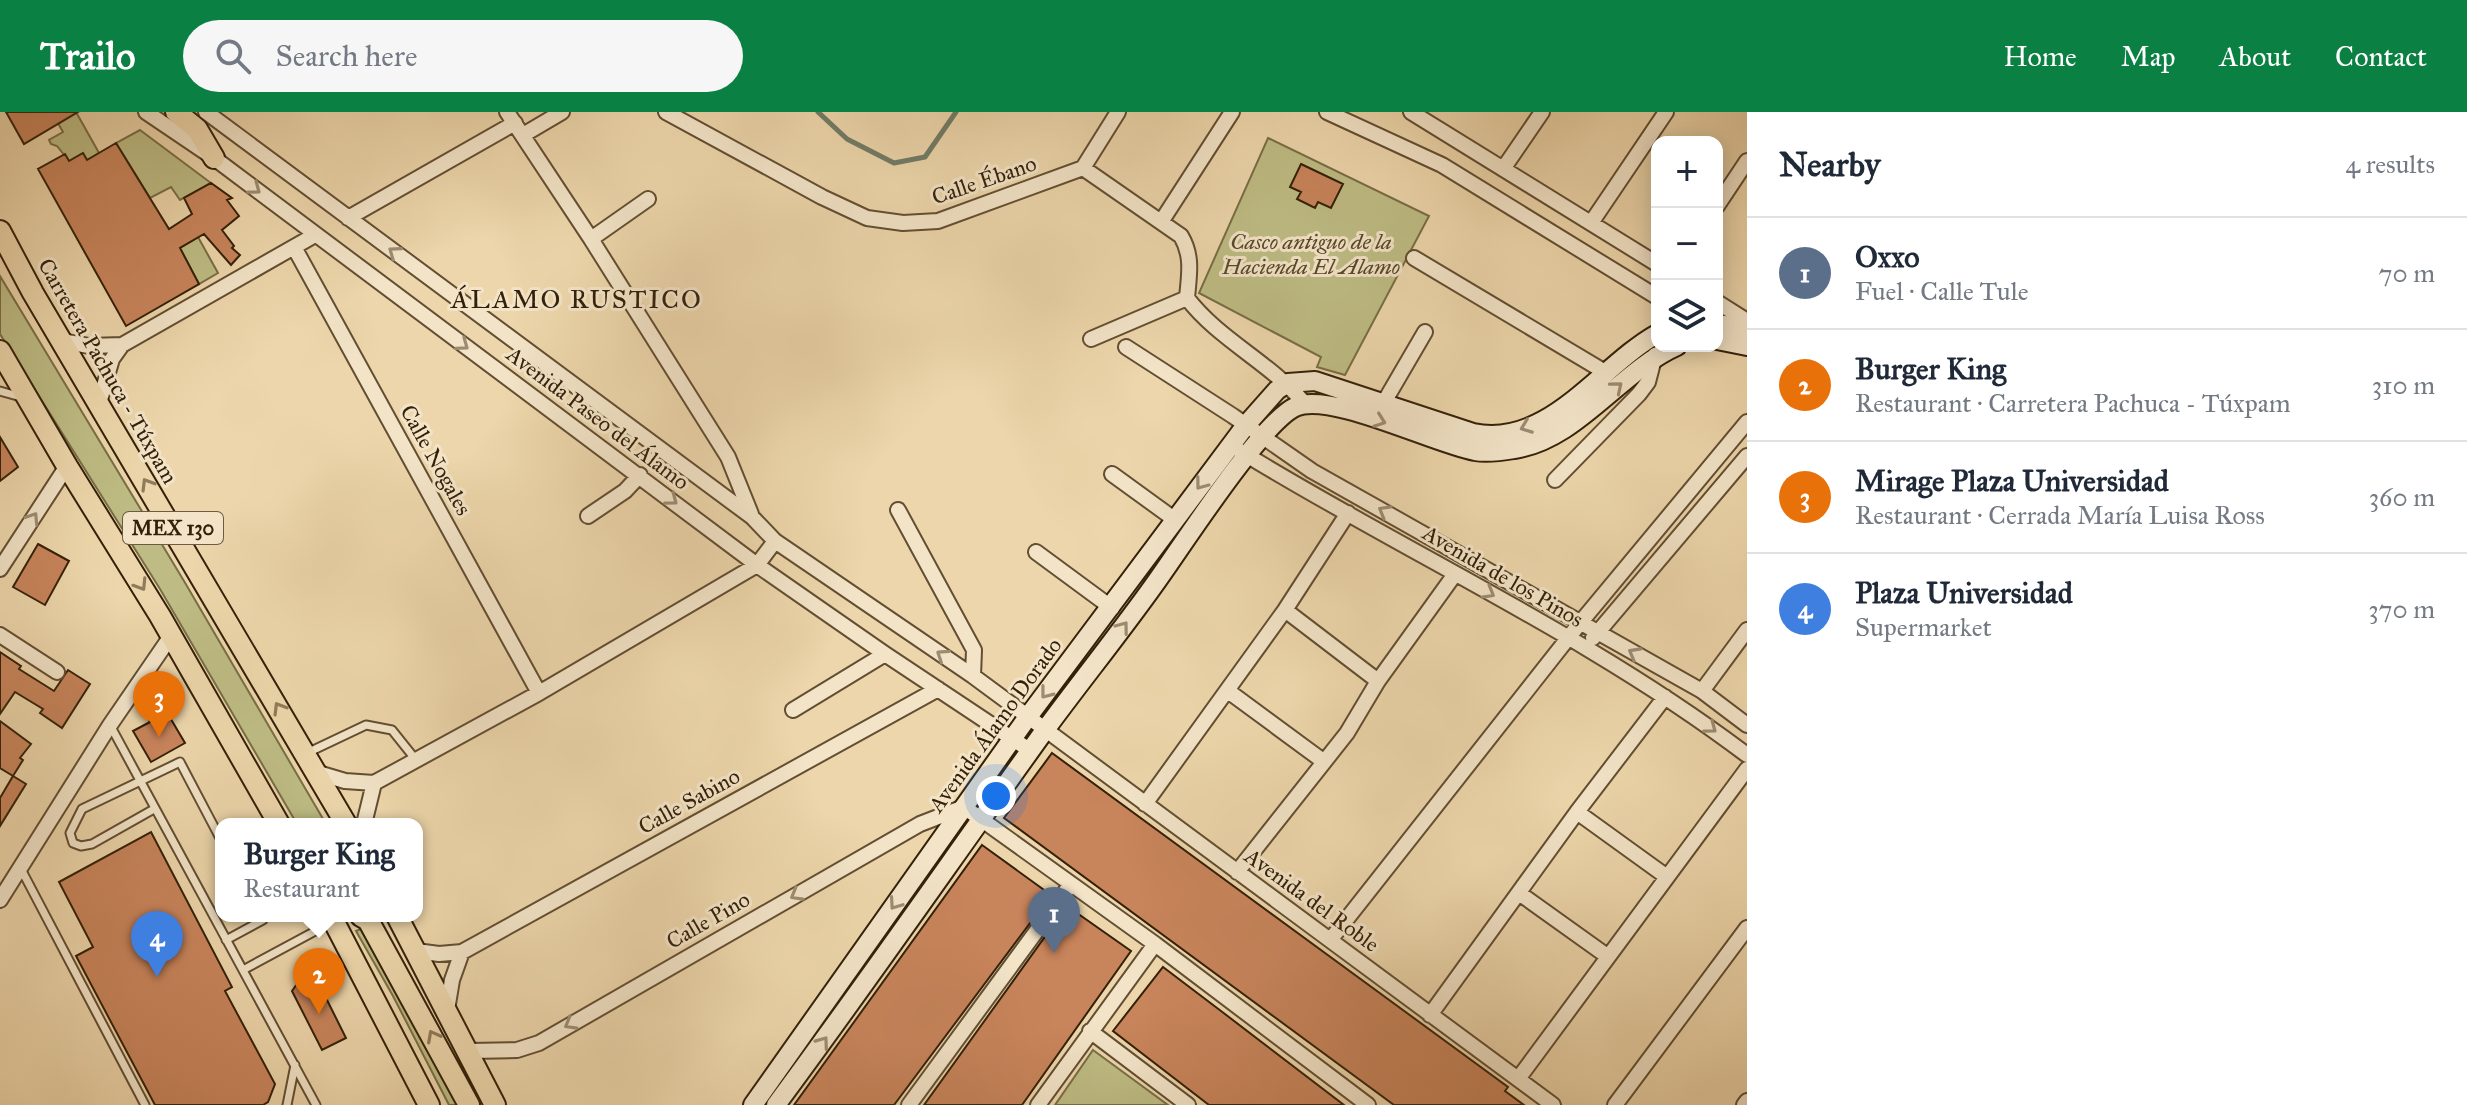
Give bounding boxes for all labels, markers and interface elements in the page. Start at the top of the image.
search box [183,20,743,92]
text: Trailo [40,33,135,79]
icon: search [211,34,255,78]
text: Search here [275,38,417,74]
text: Home [2004,39,2077,74]
text: Map [2121,39,2175,74]
text: About [2219,39,2291,74]
text: Contact [2335,39,2427,74]
map controls [1651,136,1723,352]
button: + [1651,136,1723,208]
text: Nearby [1779,144,1881,185]
text: 4 results [2346,148,2435,180]
street label: Calle Ébano [928,150,1040,210]
one-way arrow [246,180,261,194]
button: − [1651,208,1723,280]
park label: Casco antiguo de la Hacienda El Alamo [1221,228,1400,280]
text: Oxxo [1855,239,1920,275]
one-way arrow [389,248,403,262]
street label: Carretera Pachuca - Túxpam [32,254,184,489]
text: 1 [1800,257,1810,289]
text: 70 m [2379,257,2435,289]
text: Fuel · Calle Tule [1855,275,2028,307]
button: layers [1651,280,1723,352]
district label: ÁLAMO RUSTICO [450,283,703,315]
one-way arrow [454,335,469,350]
street label: Avenida Paseo del Álamo [501,340,695,495]
text: Burger King [1855,351,2006,387]
text: 2 [1799,369,1811,401]
text: 310 m [2372,369,2435,401]
one-way arrow [1607,382,1622,397]
text: Restaurant · Carretera Pachuca - Túxpam [1855,387,2291,419]
street label: Calle Nogales [395,400,477,520]
one-way arrow [1373,411,1387,428]
one-way arrow [1520,417,1534,434]
text: Mirage Plaza Universidad [1855,463,2169,499]
one-way arrow [1196,475,1210,490]
one-way arrow [141,478,157,493]
text: 3 [1800,481,1810,513]
text: 360 m [2369,481,2435,513]
one-way arrow [663,490,678,504]
text: Restaurant · Cerrada María Luisa Ross [1855,499,2265,531]
one-way arrow [1378,505,1392,521]
one-way arrow [24,512,39,526]
road number: MEX 130 [123,512,223,544]
street label: Avenida de los Pinos [1417,519,1588,633]
text: Plaza Universidad [1855,575,2073,611]
one-way arrow [132,577,147,591]
one-way arrow [1480,583,1495,599]
text: 4 [1798,593,1812,625]
text: 370 m [2368,593,2435,625]
text: Supermarket [1855,611,1992,643]
one-way arrow [1113,621,1127,636]
street label: Avenida Álamo Dorado [922,632,1067,818]
one-way arrow [1628,648,1642,663]
one-way arrow [936,650,950,665]
pin: 3 [133,671,185,737]
one-way arrow [1042,684,1056,699]
one-way arrow [273,702,289,717]
one-way arrow [1703,719,1717,733]
street label: Calle Sabino [634,762,744,840]
your location [976,776,1016,816]
popup [215,818,423,922]
text: Burger King [243,836,395,872]
street label: Avenida del Roble [1239,842,1384,958]
text: Restaurant [243,872,360,904]
street label: Calle Pino [661,885,755,955]
one-way arrow [790,885,805,901]
pin: 1 [1028,887,1080,953]
one-way arrow [890,896,905,910]
pin: 4 [131,911,183,977]
pin: 2 [293,948,345,1014]
one-way arrow [565,1014,579,1030]
one-way arrow [427,1030,442,1044]
one-way arrow [813,1036,827,1051]

